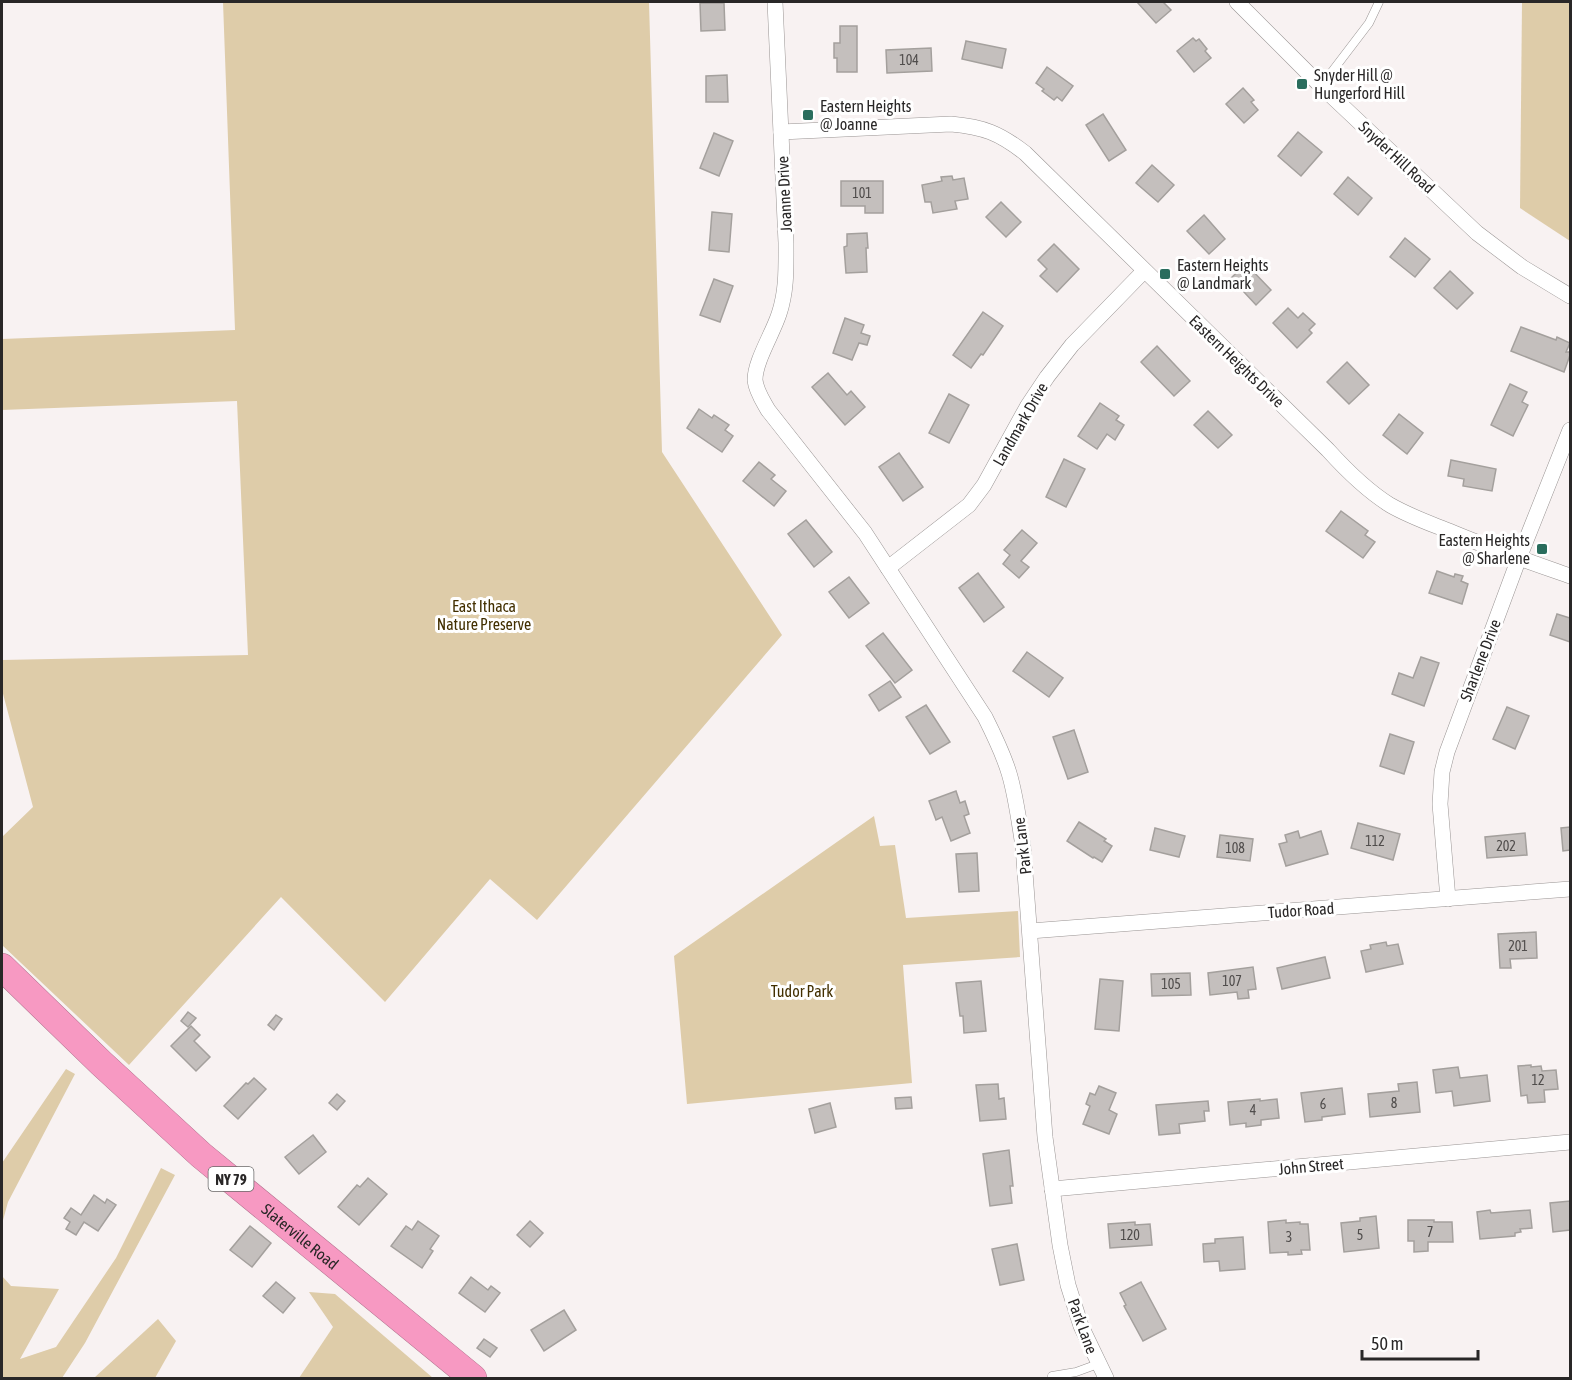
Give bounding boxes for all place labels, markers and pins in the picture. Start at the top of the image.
place label: Snyder Hill @ Hungerford Hill [1314,66,1406,103]
marker: Snyder Hill @ Hungerford Hill [1295,77,1309,91]
place label: Eastern Heights @ Joanne [820,97,912,133]
marker: Eastern Heights @ Joanne [801,108,815,122]
place label: Eastern Heights @ Landmark [1177,256,1269,292]
marker: Eastern Heights @ Landmark [1158,267,1172,281]
place label: Eastern Heights @ Sharlene [1439,531,1530,567]
marker: Eastern Heights @ Sharlene [1535,542,1549,556]

